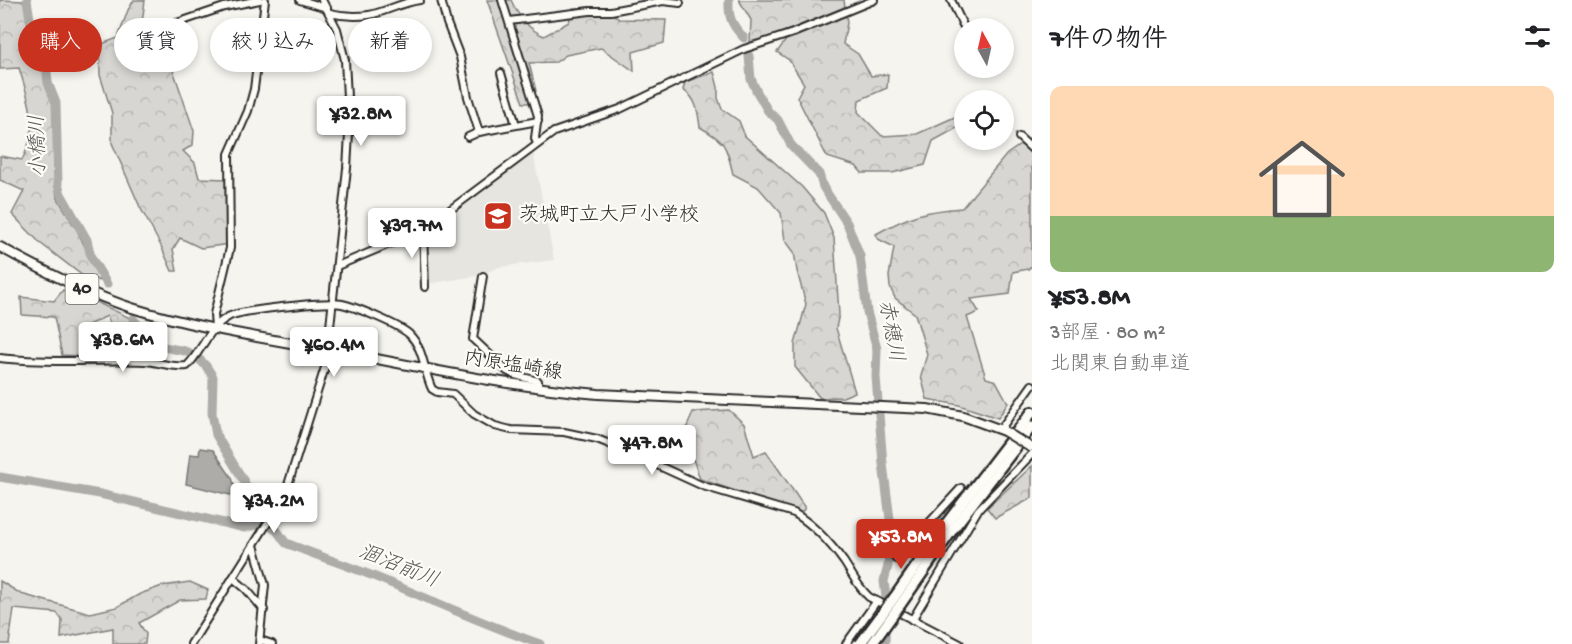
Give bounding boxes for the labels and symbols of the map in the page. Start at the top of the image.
north arrow [954,18,1014,78]
pin: ¥32.8M [312,96,410,147]
water label: 小橋川 [25,114,54,178]
school or university icon: 茨城町立大戸小学校 [482,200,514,232]
place label: 茨城町立大戸小学校 [519,203,699,228]
pin: ¥39.7M [363,208,461,259]
road number: 40 [66,274,98,304]
water label: 赤穂川 [871,298,908,364]
pin: ¥38.6M [74,322,172,373]
pin: ¥60.4M [285,327,383,378]
street label: 内原塩崎線 [462,346,564,386]
pin: ¥47.8M [603,425,701,476]
pin: ¥34.2M [225,483,323,534]
pin: ¥53.8M [852,519,950,570]
water label: 涸沼前川 [354,540,442,595]

